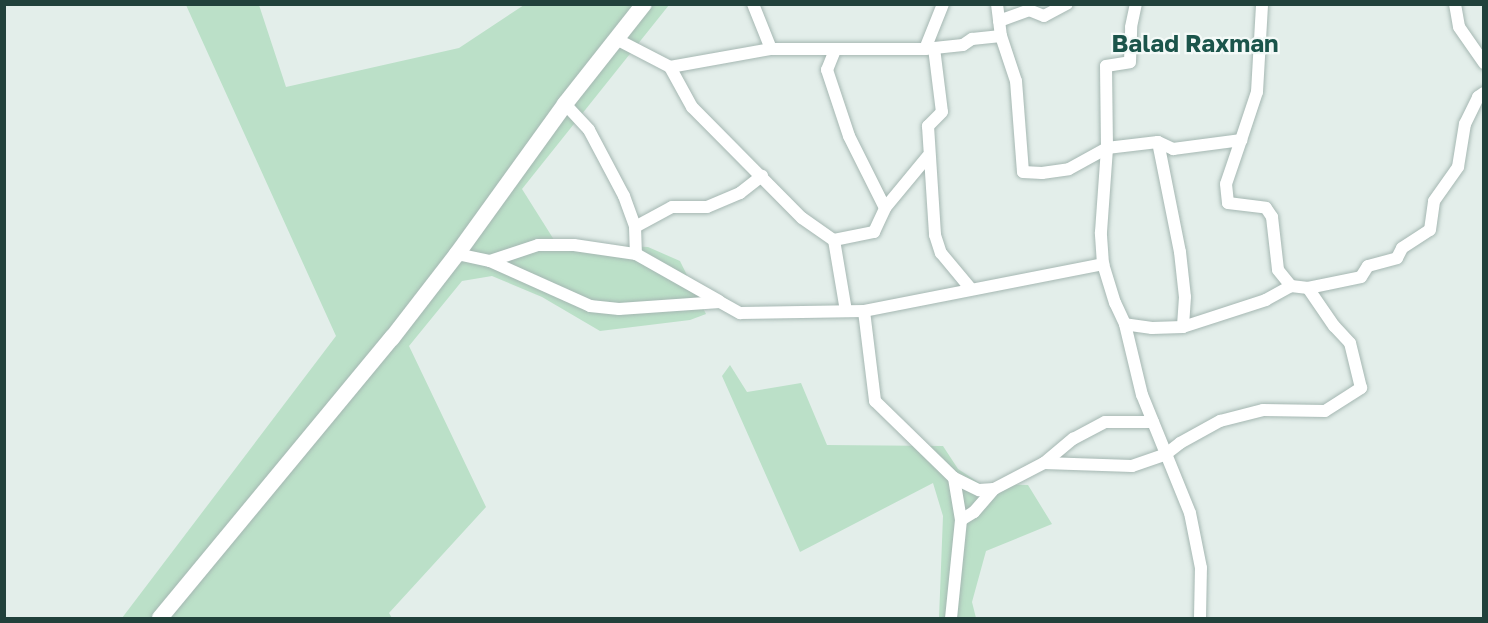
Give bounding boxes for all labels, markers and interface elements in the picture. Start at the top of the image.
district label: Balad Raxman [1111,29,1279,57]

